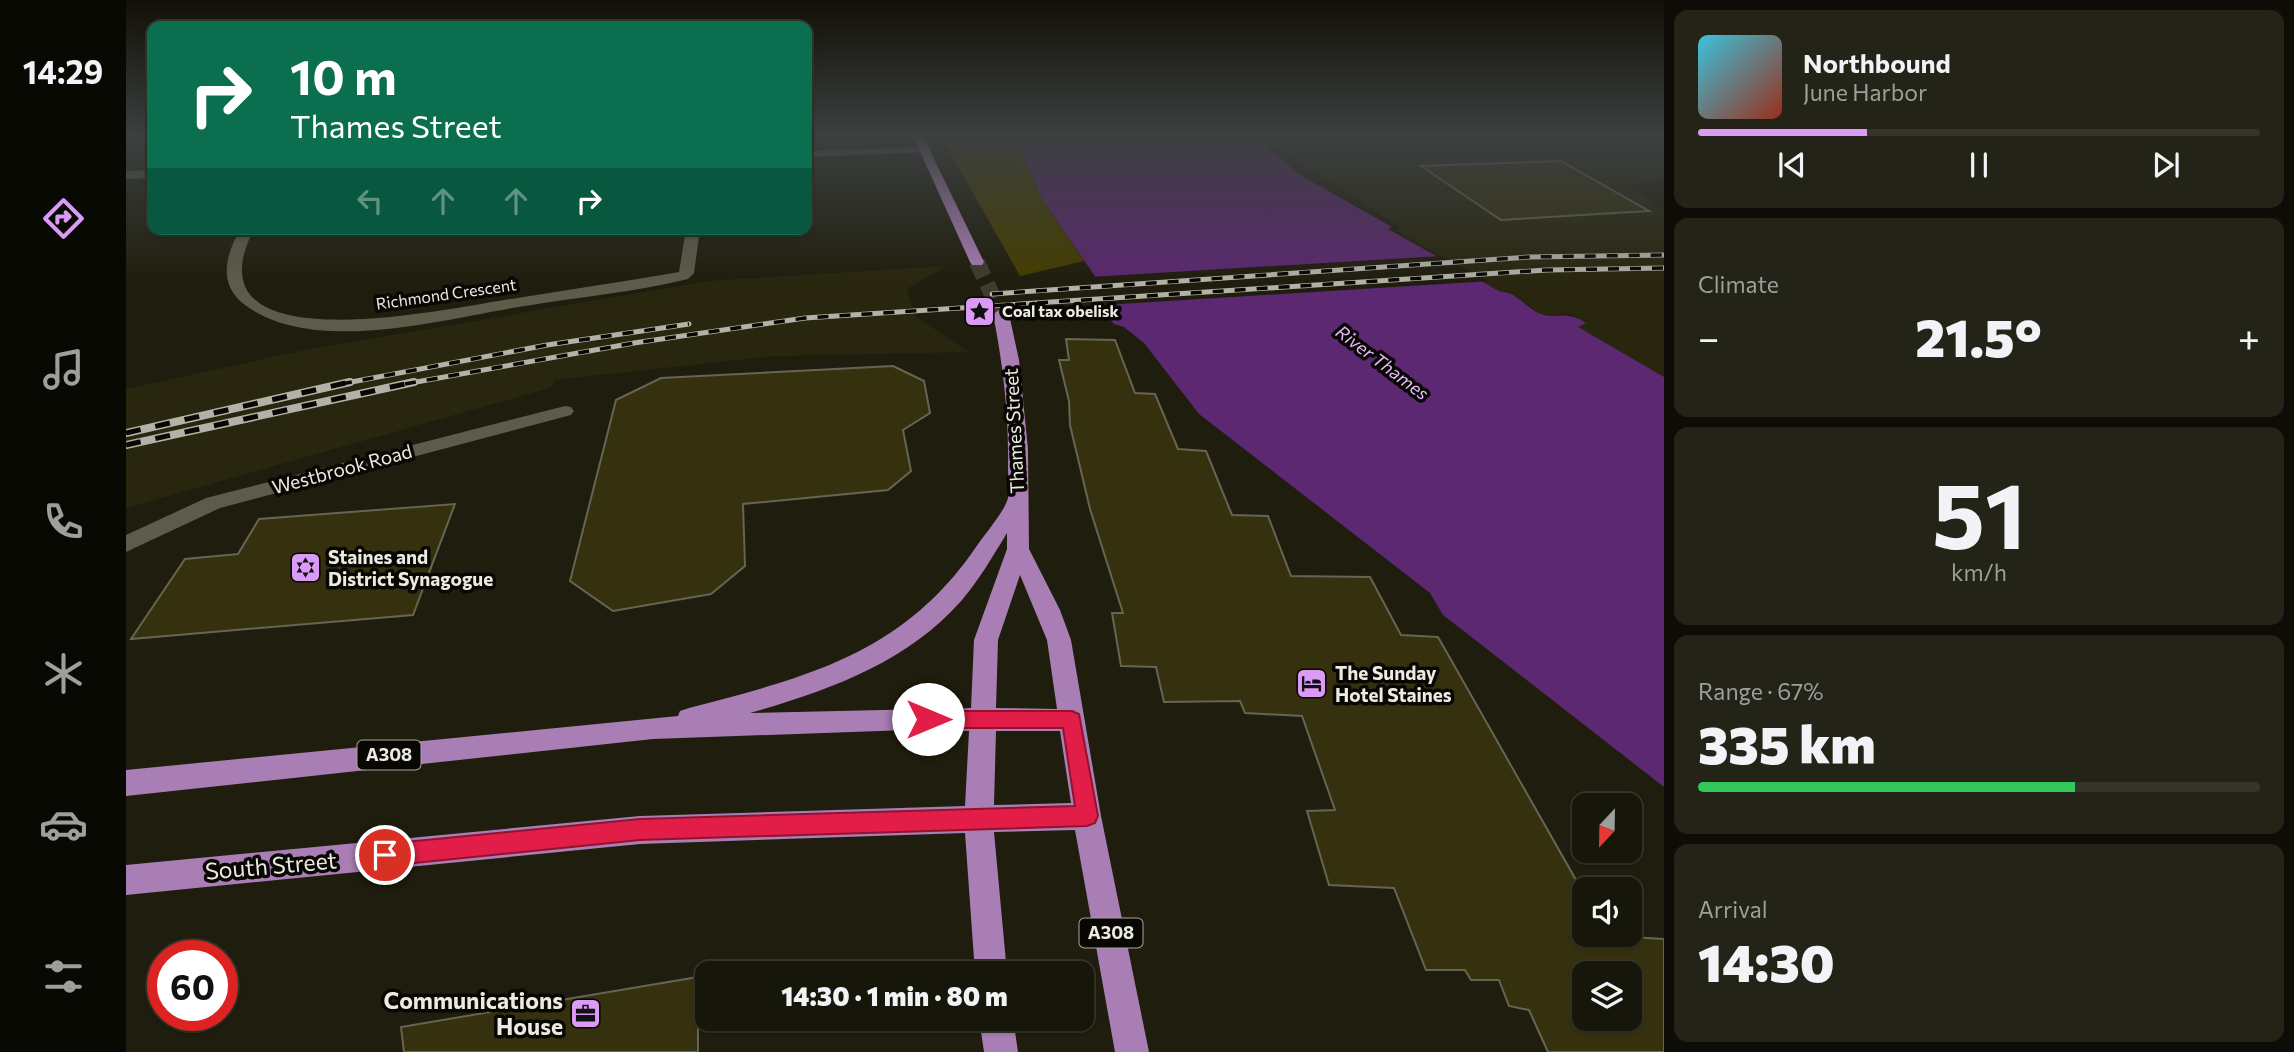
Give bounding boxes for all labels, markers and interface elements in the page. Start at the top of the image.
text: 10 m [290,45,397,105]
text: Northbound [1803,47,1951,78]
icon: right [175,49,266,140]
text: 14:29 [23,51,103,91]
text: June Harbor [1803,78,1927,106]
text: Thames Street [290,105,502,145]
icon: previous [1773,146,1811,184]
icon: pause [1960,146,1998,184]
icon: next [2147,146,2185,184]
icon: left [351,182,389,220]
icon: ahead [424,182,462,220]
icon: ahead [497,182,535,220]
icon: right [570,182,608,220]
icon: directions [39,194,88,243]
text: Climate [1698,270,1779,298]
street label: Richmond Crescent [374,274,518,313]
place icon: Coal tax obelisk [962,294,996,328]
place label: Coal tax obelisk [1002,301,1119,320]
text: 21.5° [1915,304,2042,368]
text: − [1698,313,1720,360]
text: + [2238,313,2260,360]
water label: River Thames [1332,320,1433,404]
icon: music [39,345,88,394]
street label: Thames Street [999,368,1028,494]
street label: Westbrook Road [269,439,414,498]
text: 51 [1932,456,2026,568]
icon: phone [39,497,88,546]
place label: Staines and District Synagogue [328,545,493,590]
synagogue icon: Staines and District Synagogue [288,551,322,585]
text: km/h [1951,558,2007,586]
icon: climate [39,649,88,698]
place label: The Sunday Hotel Staines [1335,661,1452,706]
hotel icon: The Sunday Hotel Staines [1295,667,1329,701]
text: Range · 67% [1698,677,1823,705]
position arrow [891,682,965,756]
text: 335 km [1698,711,1876,775]
road number: A308 [358,740,420,770]
north arrow [1572,793,1642,863]
map controls [1572,793,1642,1031]
icon: car [39,800,88,849]
pin [355,825,415,885]
icon: arrive [366,836,404,874]
street label: South Street [204,845,338,885]
button: sound [1572,877,1642,947]
text: Arrival [1698,895,1768,923]
road number: A308 [1080,918,1142,948]
text: 14:30 [1698,929,1835,993]
speed limit sign: 60 [147,940,238,1031]
icon: filters [39,952,88,1001]
button: layers [1572,961,1642,1031]
text: 14:30 · 1 min · 80 m [781,980,1008,1011]
place label: Communications House [383,986,563,1040]
office icon: Communications House [569,997,603,1031]

